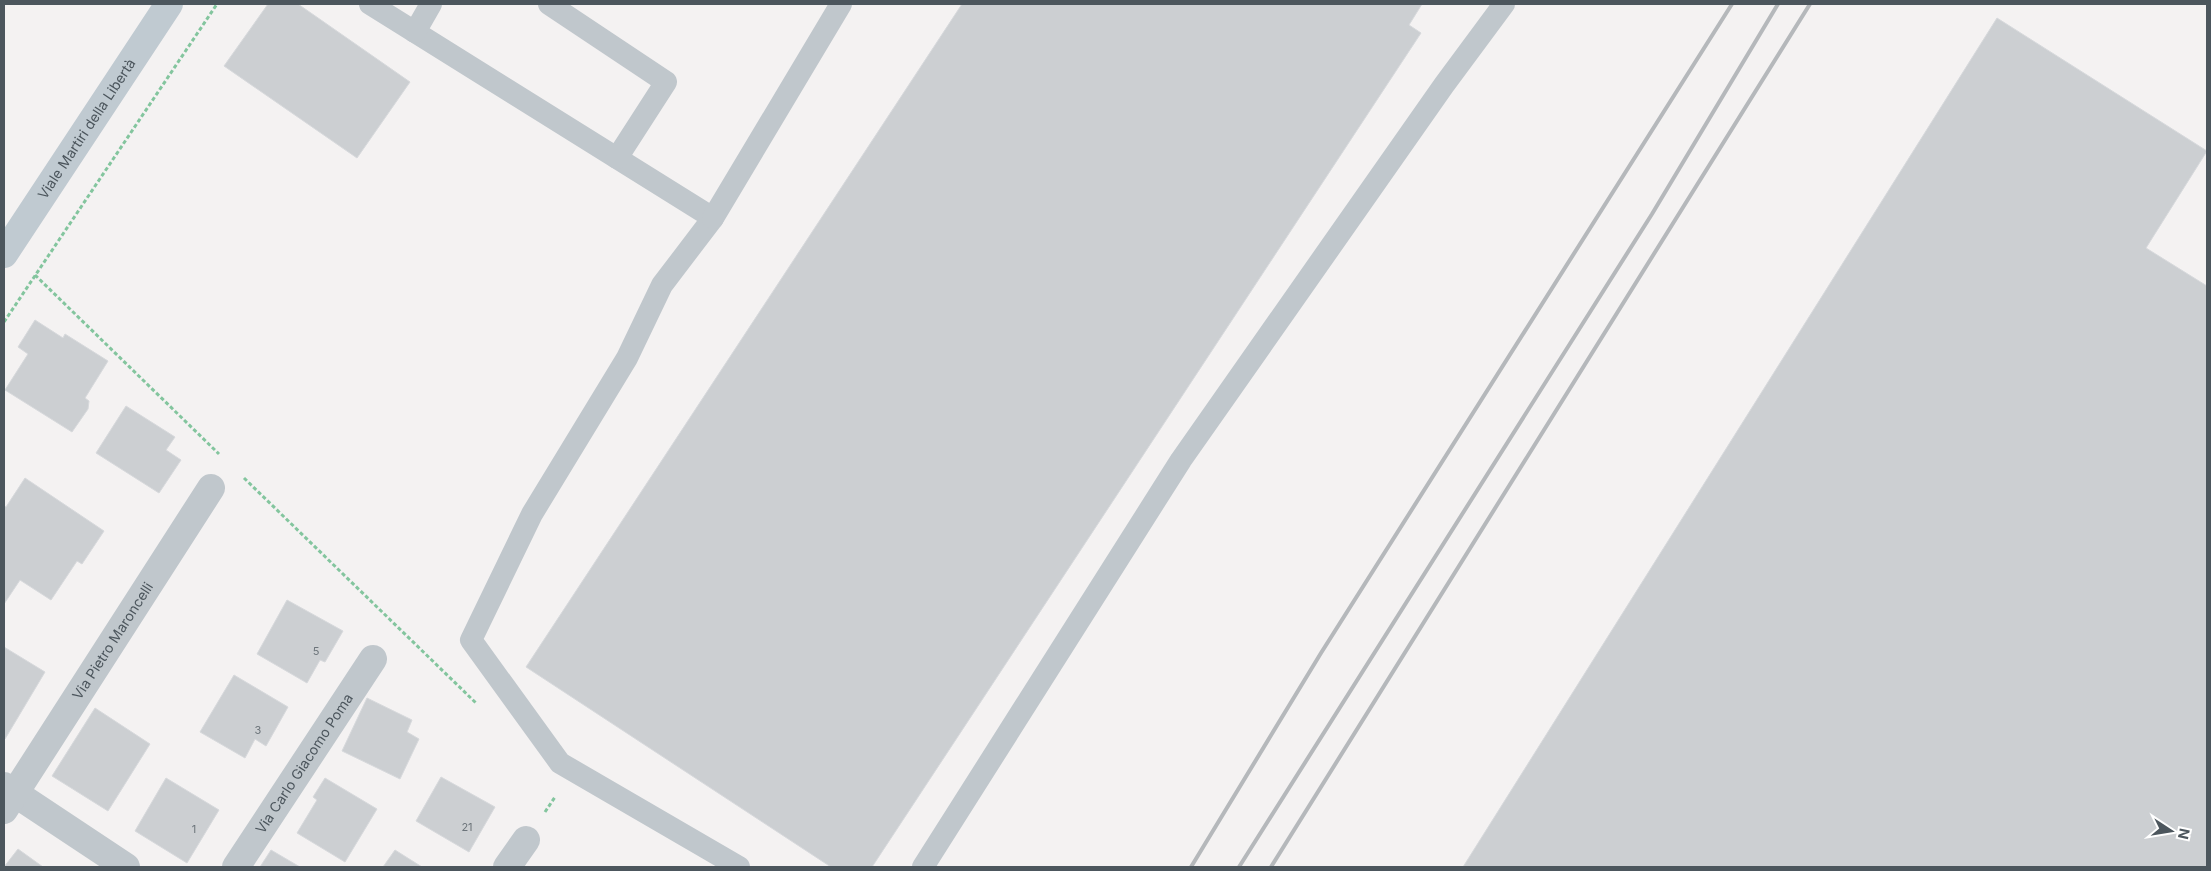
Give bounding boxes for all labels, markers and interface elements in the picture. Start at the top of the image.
street label: Viale Martiri della Libertà [34,55,139,202]
street label: Via Pietro Maroncelli [68,579,156,702]
house number: 5 [313,644,320,658]
street label: Via Carlo Giacomo Poma [251,690,356,836]
house number: 3 [255,723,262,737]
north arrow [2146,806,2196,856]
house number: 21 [461,820,473,834]
house number: 1 [192,822,196,836]
text: N [2175,827,2194,841]

